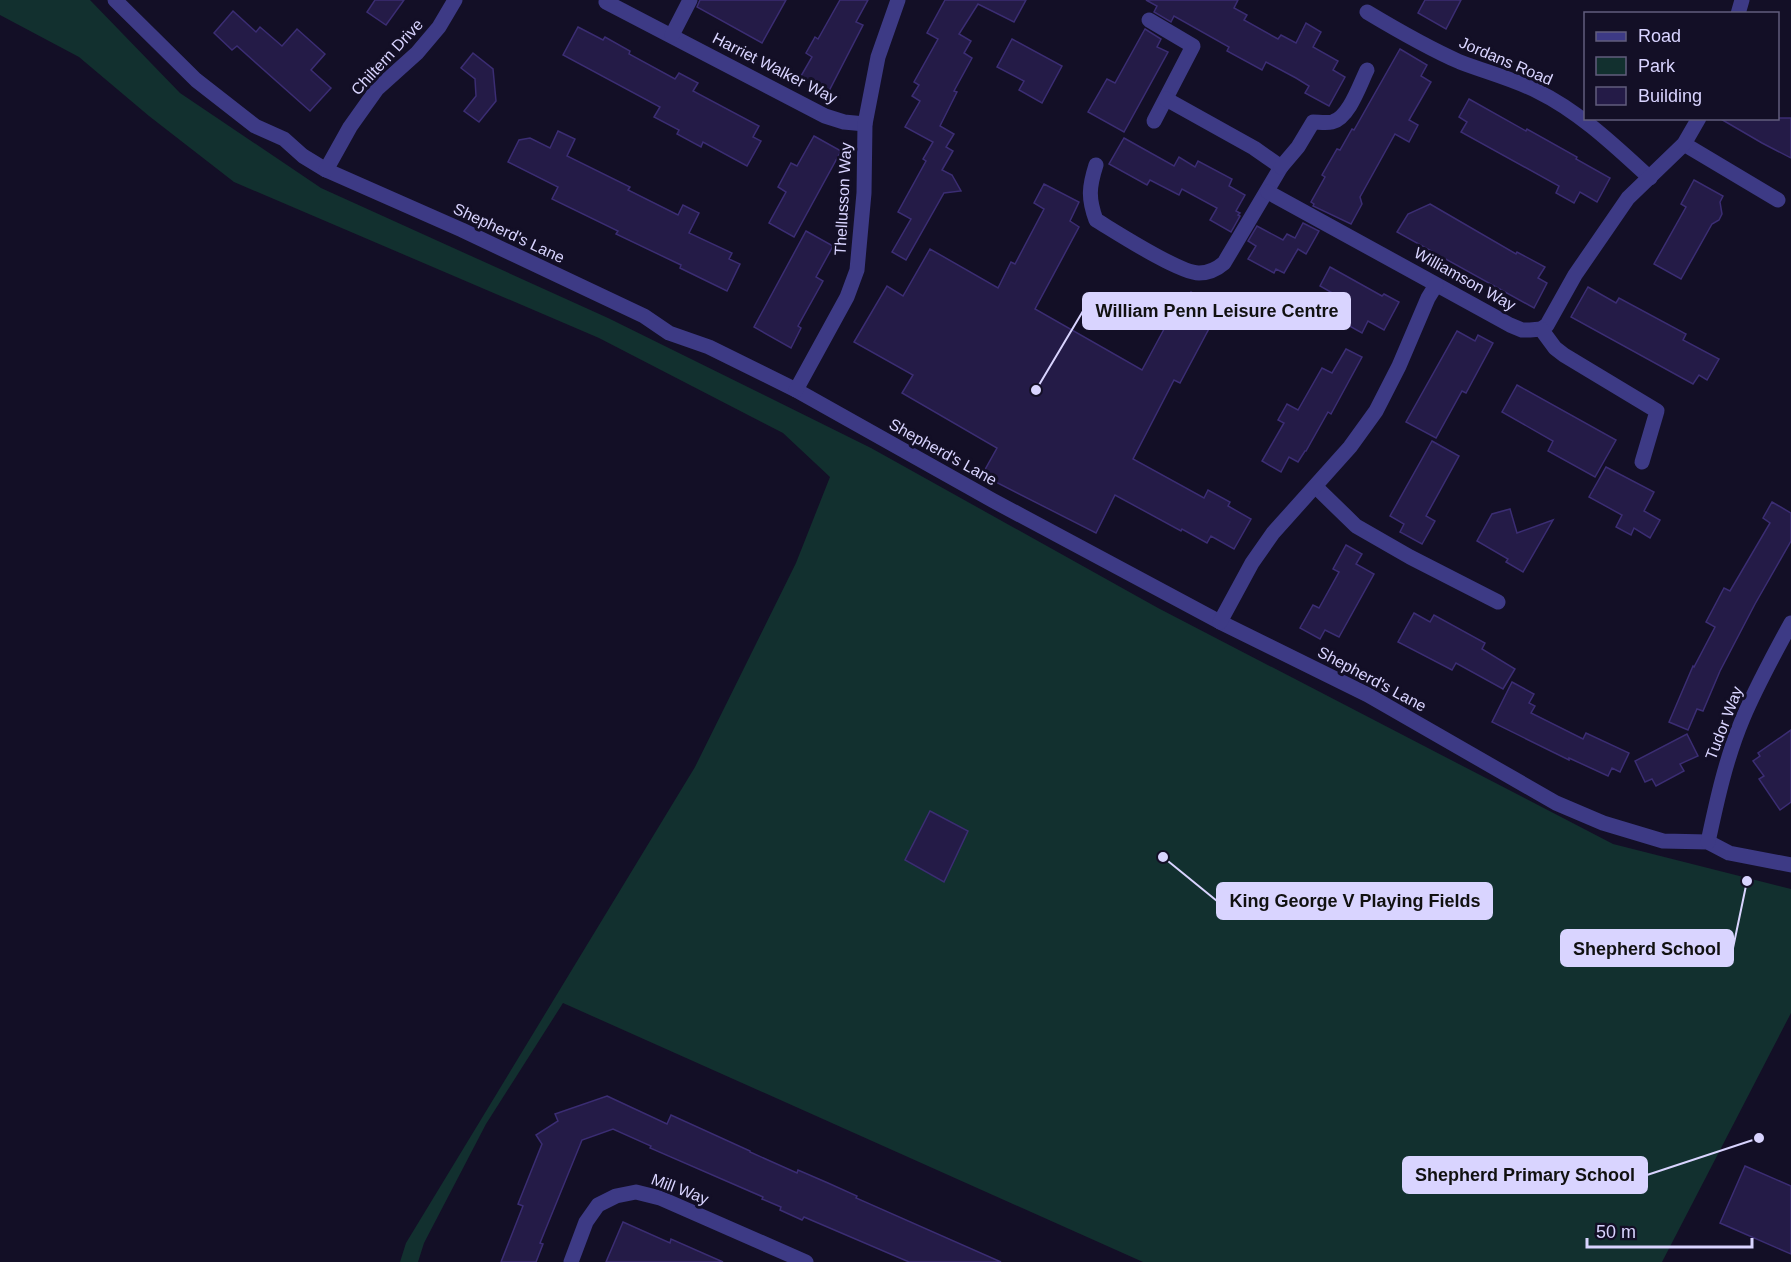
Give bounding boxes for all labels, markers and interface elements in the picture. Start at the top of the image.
legend [1584,12,1779,120]
street label: Chiltern Drive [348,16,426,98]
text: Road [1638,26,1681,46]
street label: Harriet Walker Way [710,29,840,107]
street label: Jordans Road [1457,34,1555,88]
text: Park [1638,56,1676,76]
text: Building [1638,86,1702,106]
street label: Thellusson Way [832,142,854,256]
street label: Shepherd's Lane [451,200,567,266]
street label: Williamson Way [1411,244,1519,314]
callout: William Penn Leisure Centre [1083,293,1350,329]
text: William Penn Leisure Centre [1096,301,1338,321]
street label: Shepherd's Lane [886,415,1000,489]
street label: Shepherd's Lane [1315,643,1429,715]
street label: Tudor Way [1702,684,1746,762]
callout: King George V Playing Fields [1217,883,1492,919]
text: King George V Playing Fields [1229,891,1481,911]
callout: Shepherd School [1561,930,1733,966]
text: Shepherd School [1573,939,1721,959]
callout: Shepherd Primary School [1403,1157,1647,1193]
text: Shepherd Primary School [1415,1165,1635,1185]
street label: Mill Way [649,1170,711,1208]
scale bar [1587,1211,1752,1249]
text: 50 m [1596,1222,1636,1242]

